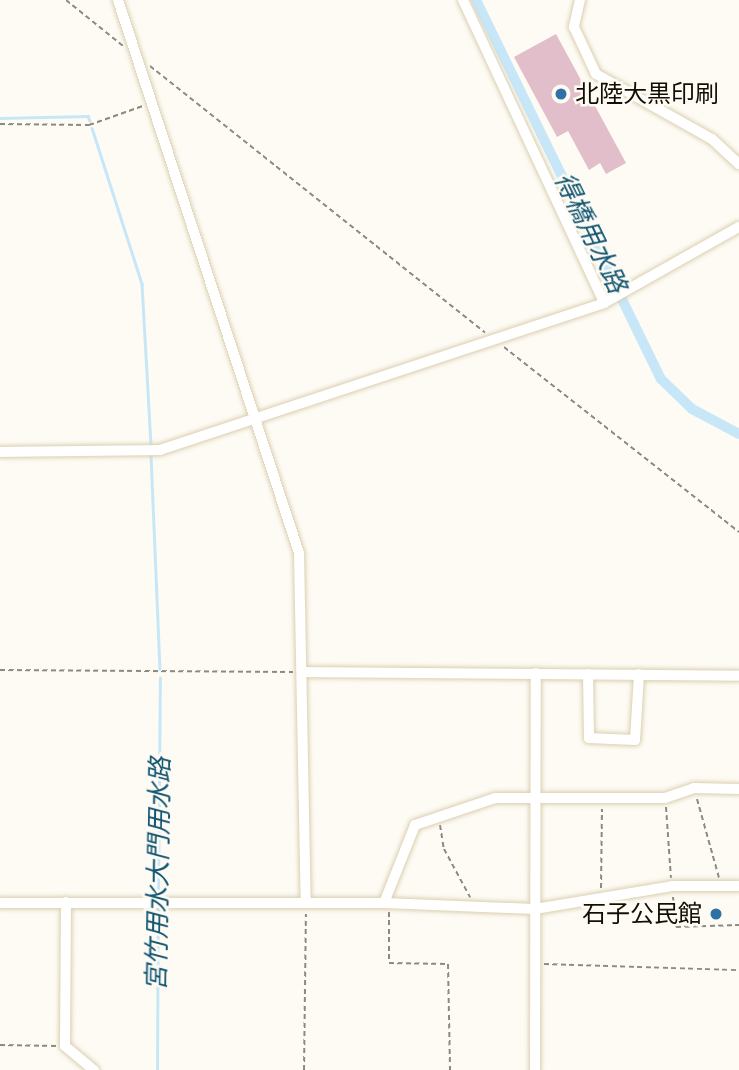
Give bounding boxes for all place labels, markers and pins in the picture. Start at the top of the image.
place label: 北陸大黒印刷 [575,80,719,108]
marker: 北陸大黒印刷 [553,86,569,102]
place label: 石子公民館 [582,900,702,928]
marker: 石子公民館 [708,906,724,922]

